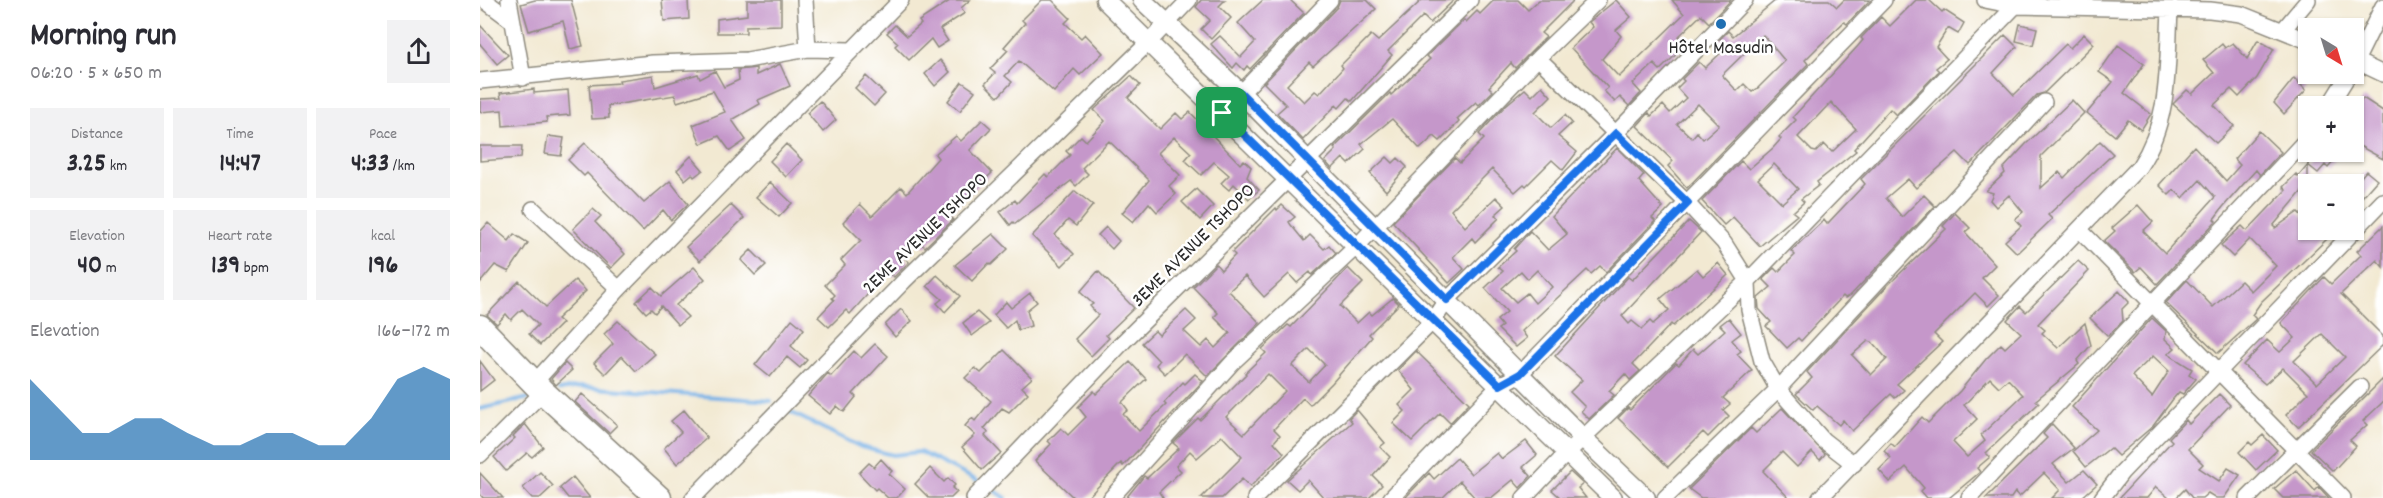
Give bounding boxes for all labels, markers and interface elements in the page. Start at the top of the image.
text: Morning run [30,14,177,61]
marker: Hôtel Masudin [1714,17,1728,31]
north arrow [2298,18,2364,84]
map controls [2298,18,2364,240]
button: share [387,20,450,83]
place label: Hôtel Masudin [1668,35,1774,63]
text: 06:20 · 5 × 650 m [30,60,162,88]
pin [1196,87,1247,138]
icon: arrive [1205,96,1238,129]
button: + [2298,96,2364,162]
text: Distance [71,123,123,146]
text: Time [226,123,254,146]
text: Pace [369,123,397,146]
text: 3.25 [67,146,106,183]
text: 14:47 [219,146,261,183]
text: 4:33 [351,146,389,183]
text: km [106,155,127,178]
text: /km [389,155,415,178]
street label: 2EME AVENUE TSHOPO [857,167,995,302]
button: − [2298,174,2364,240]
street label: 3EME AVENUE TSHOPO [1126,178,1262,314]
text: Elevation [69,225,125,248]
text: Heart rate [208,225,272,248]
text: kcal [371,225,395,248]
text: 40 [77,248,102,285]
text: 139 [211,248,240,285]
text: 196 [368,248,398,285]
text: m [102,257,117,280]
text: bpm [240,257,269,280]
text: Elevation [30,318,100,346]
text: 166–172 m [377,318,450,346]

